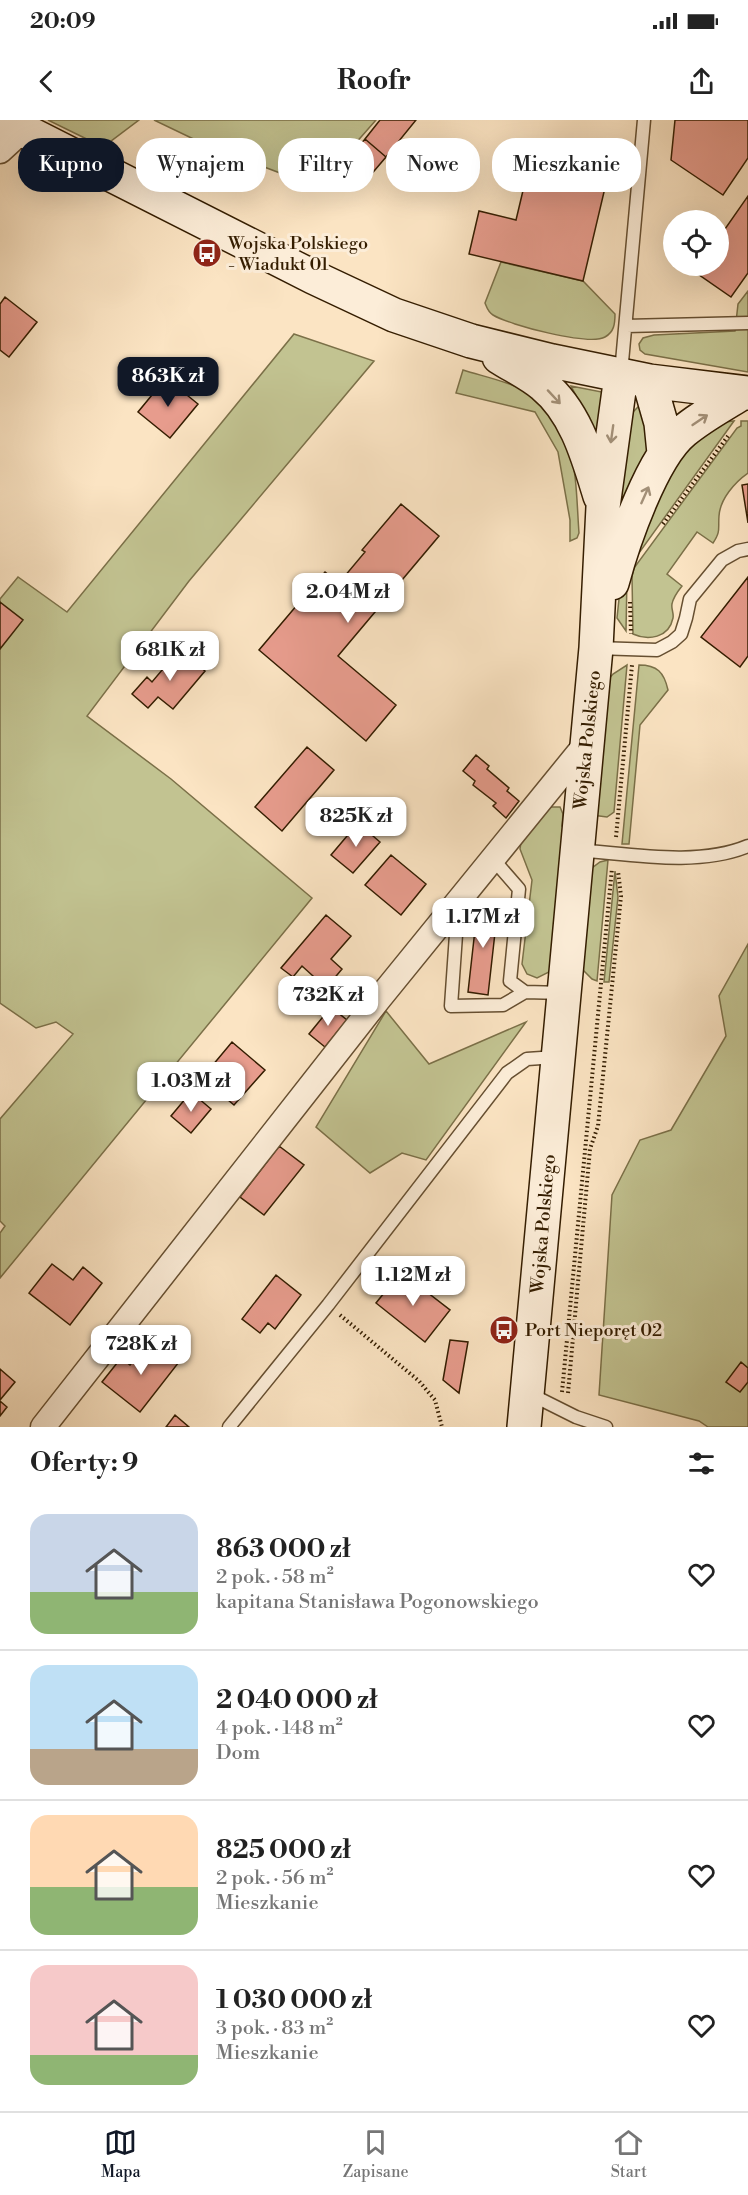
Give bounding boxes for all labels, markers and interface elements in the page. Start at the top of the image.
text: 20:09 [30,8,96,35]
text: Roofr [337,64,411,98]
icon: back [30,65,63,98]
icon: share [685,65,718,98]
chip: Kupno [18,138,124,192]
chip: Wynajem [136,138,266,192]
chip: Filtry [278,138,374,192]
chip: Nowe [386,138,480,192]
chip: Mieszkanie [492,138,641,192]
map controls [663,210,729,276]
button: locate [663,210,729,276]
place label: Wojska Polskiego - Wiadukt 01 [227,232,368,276]
bus stop icon: Wojska Polskiego - Wiadukt 01 [191,237,223,269]
pin: 863K zł [113,357,223,408]
text: 863K zł [132,364,204,389]
one-way arrow [547,389,562,404]
one-way arrow [691,414,708,426]
one-way arrow [606,424,617,443]
one-way arrow [639,486,651,504]
pin: 2.04M zł [286,573,410,624]
text: 2.04M zł [306,580,390,605]
pin: 681K zł [115,631,225,682]
text: 681K zł [135,638,205,663]
street label: Wojska Polskiego [569,669,606,812]
pin: 825K zł [301,797,411,848]
text: 825K zł [319,804,393,829]
pin: 1.17M zł [421,898,545,949]
text: 1.17M zł [446,905,520,930]
pin: 732K zł [273,976,383,1027]
text: 732K zł [292,983,364,1008]
pin: 1.03M zł [129,1062,253,1113]
text: 1.03M zł [151,1069,231,1094]
street label: Wojska Polskiego [526,1153,561,1296]
pin: 1.12M zł [351,1256,475,1307]
text: 1.12M zł [375,1263,451,1288]
bus stop icon: Port Nieporęt 02 [488,1314,520,1346]
place label: Port Nieporęt 02 [525,1319,662,1342]
pin: 728K zł [86,1325,196,1376]
text: 728K zł [105,1332,177,1357]
text: Oferty: 9 [30,1447,138,1479]
icon: filters [685,1447,718,1480]
text: 863 000 zł [216,1533,351,1565]
icon: home [78,1538,150,1610]
icon: heart [685,1558,718,1591]
text: 2 pok. · 58 m² [216,1565,334,1590]
text: kapitana Stanisława Pogonowskiego [216,1590,539,1615]
text: 2 040 000 zł [216,1684,378,1716]
icon: home [78,1689,150,1761]
icon: heart [685,1709,718,1742]
text: 4 pok. · 148 m² [216,1716,343,1741]
text: Dom [216,1741,260,1766]
text: 825 000 zł [216,1834,351,1866]
icon: home [78,1839,150,1911]
icon: heart [685,1859,718,1892]
text: 2 pok. · 56 m² [216,1866,334,1891]
text: Mieszkanie [216,1891,319,1916]
text: 1 030 000 zł [216,1984,372,2016]
icon: home [78,1989,150,2061]
icon: heart [685,2009,718,2042]
text: 3 pok. · 83 m² [216,2016,333,2041]
text: Mieszkanie [216,2041,319,2066]
tab: Mapa [101,2126,141,2182]
tab: Zapisane [343,2126,409,2182]
tab: Start [611,2126,647,2182]

